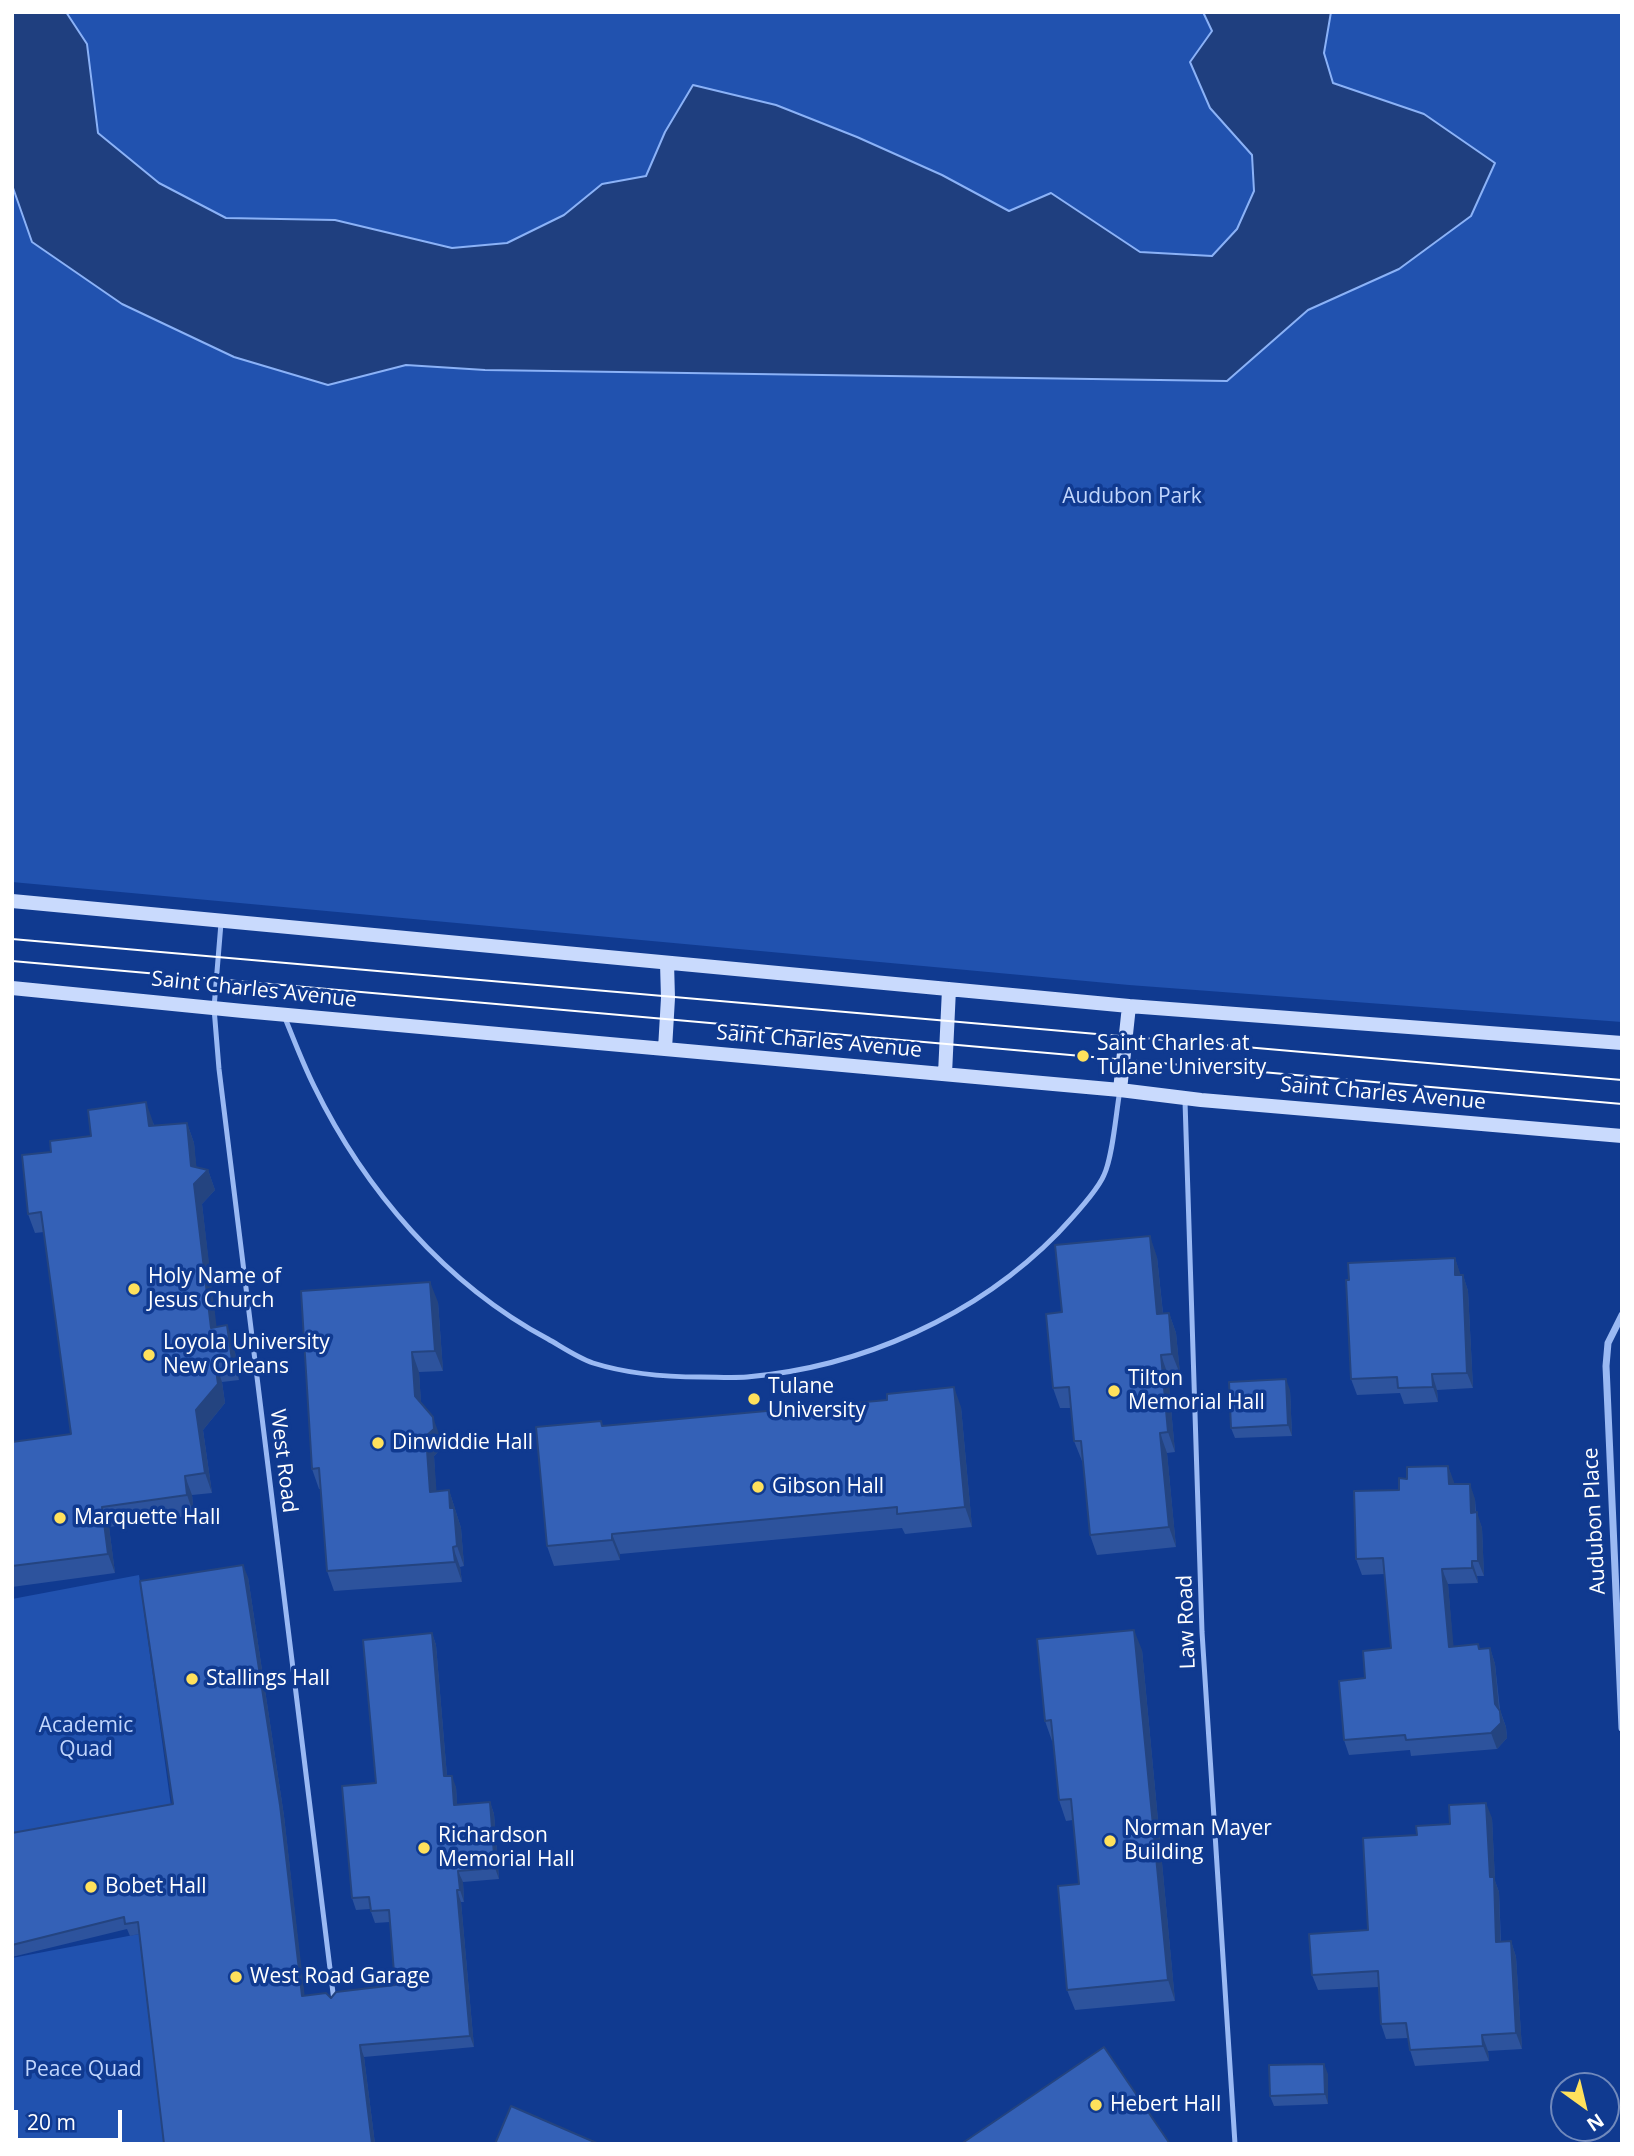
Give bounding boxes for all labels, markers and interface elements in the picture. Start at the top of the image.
park label: Audubon Park [1062,484,1202,510]
street label: Saint Charles Avenue [150,967,358,1013]
street label: Saint Charles Avenue [715,1020,923,1064]
place label: Saint Charles at Tulane University [1097,1031,1266,1081]
marker: Saint Charles at Tulane University [1075,1048,1091,1064]
street label: Saint Charles Avenue [1279,1072,1487,1116]
place label: Holy Name of Jesus Church [148,1264,281,1314]
marker: Holy Name of Jesus Church [126,1281,142,1297]
place label: Loyola University New Orleans [163,1330,330,1380]
marker: Loyola University New Orleans [141,1347,157,1363]
place label: Tilton Memorial Hall [1128,1366,1265,1416]
place label: Tulane University [768,1374,866,1424]
marker: Tilton Memorial Hall [1106,1383,1122,1399]
marker: Tulane University [746,1391,762,1407]
street label: West Road [264,1408,302,1514]
place label: Dinwiddie Hall [392,1430,533,1456]
marker: Dinwiddie Hall [370,1435,386,1451]
street label: Audubon Place [1579,1447,1611,1595]
place label: Gibson Hall [772,1474,884,1500]
marker: Gibson Hall [750,1479,766,1495]
place label: Marquette Hall [74,1505,221,1531]
marker: Marquette Hall [52,1510,68,1526]
street label: Law Road [1173,1574,1201,1670]
place label: Stallings Hall [206,1666,330,1692]
marker: Stallings Hall [184,1671,200,1687]
park label: Academic Quad [39,1713,133,1763]
place label: Norman Mayer Building [1124,1816,1272,1866]
place label: Richardson Memorial Hall [438,1823,575,1873]
marker: Norman Mayer Building [1102,1833,1118,1849]
marker: Richardson Memorial Hall [416,1840,432,1856]
place label: Bobet Hall [105,1874,207,1900]
marker: Bobet Hall [83,1879,99,1895]
place label: West Road Garage [250,1964,430,1990]
marker: West Road Garage [228,1969,244,1985]
park label: Peace Quad [24,2057,142,2083]
north arrow [1550,2072,1620,2142]
place label: Hebert Hall [1110,2092,1221,2118]
scale bar [18,2096,126,2140]
marker: Hebert Hall [1088,2097,1104,2113]
text: 20 m [27,2108,76,2136]
text: N [1582,2108,1609,2138]

